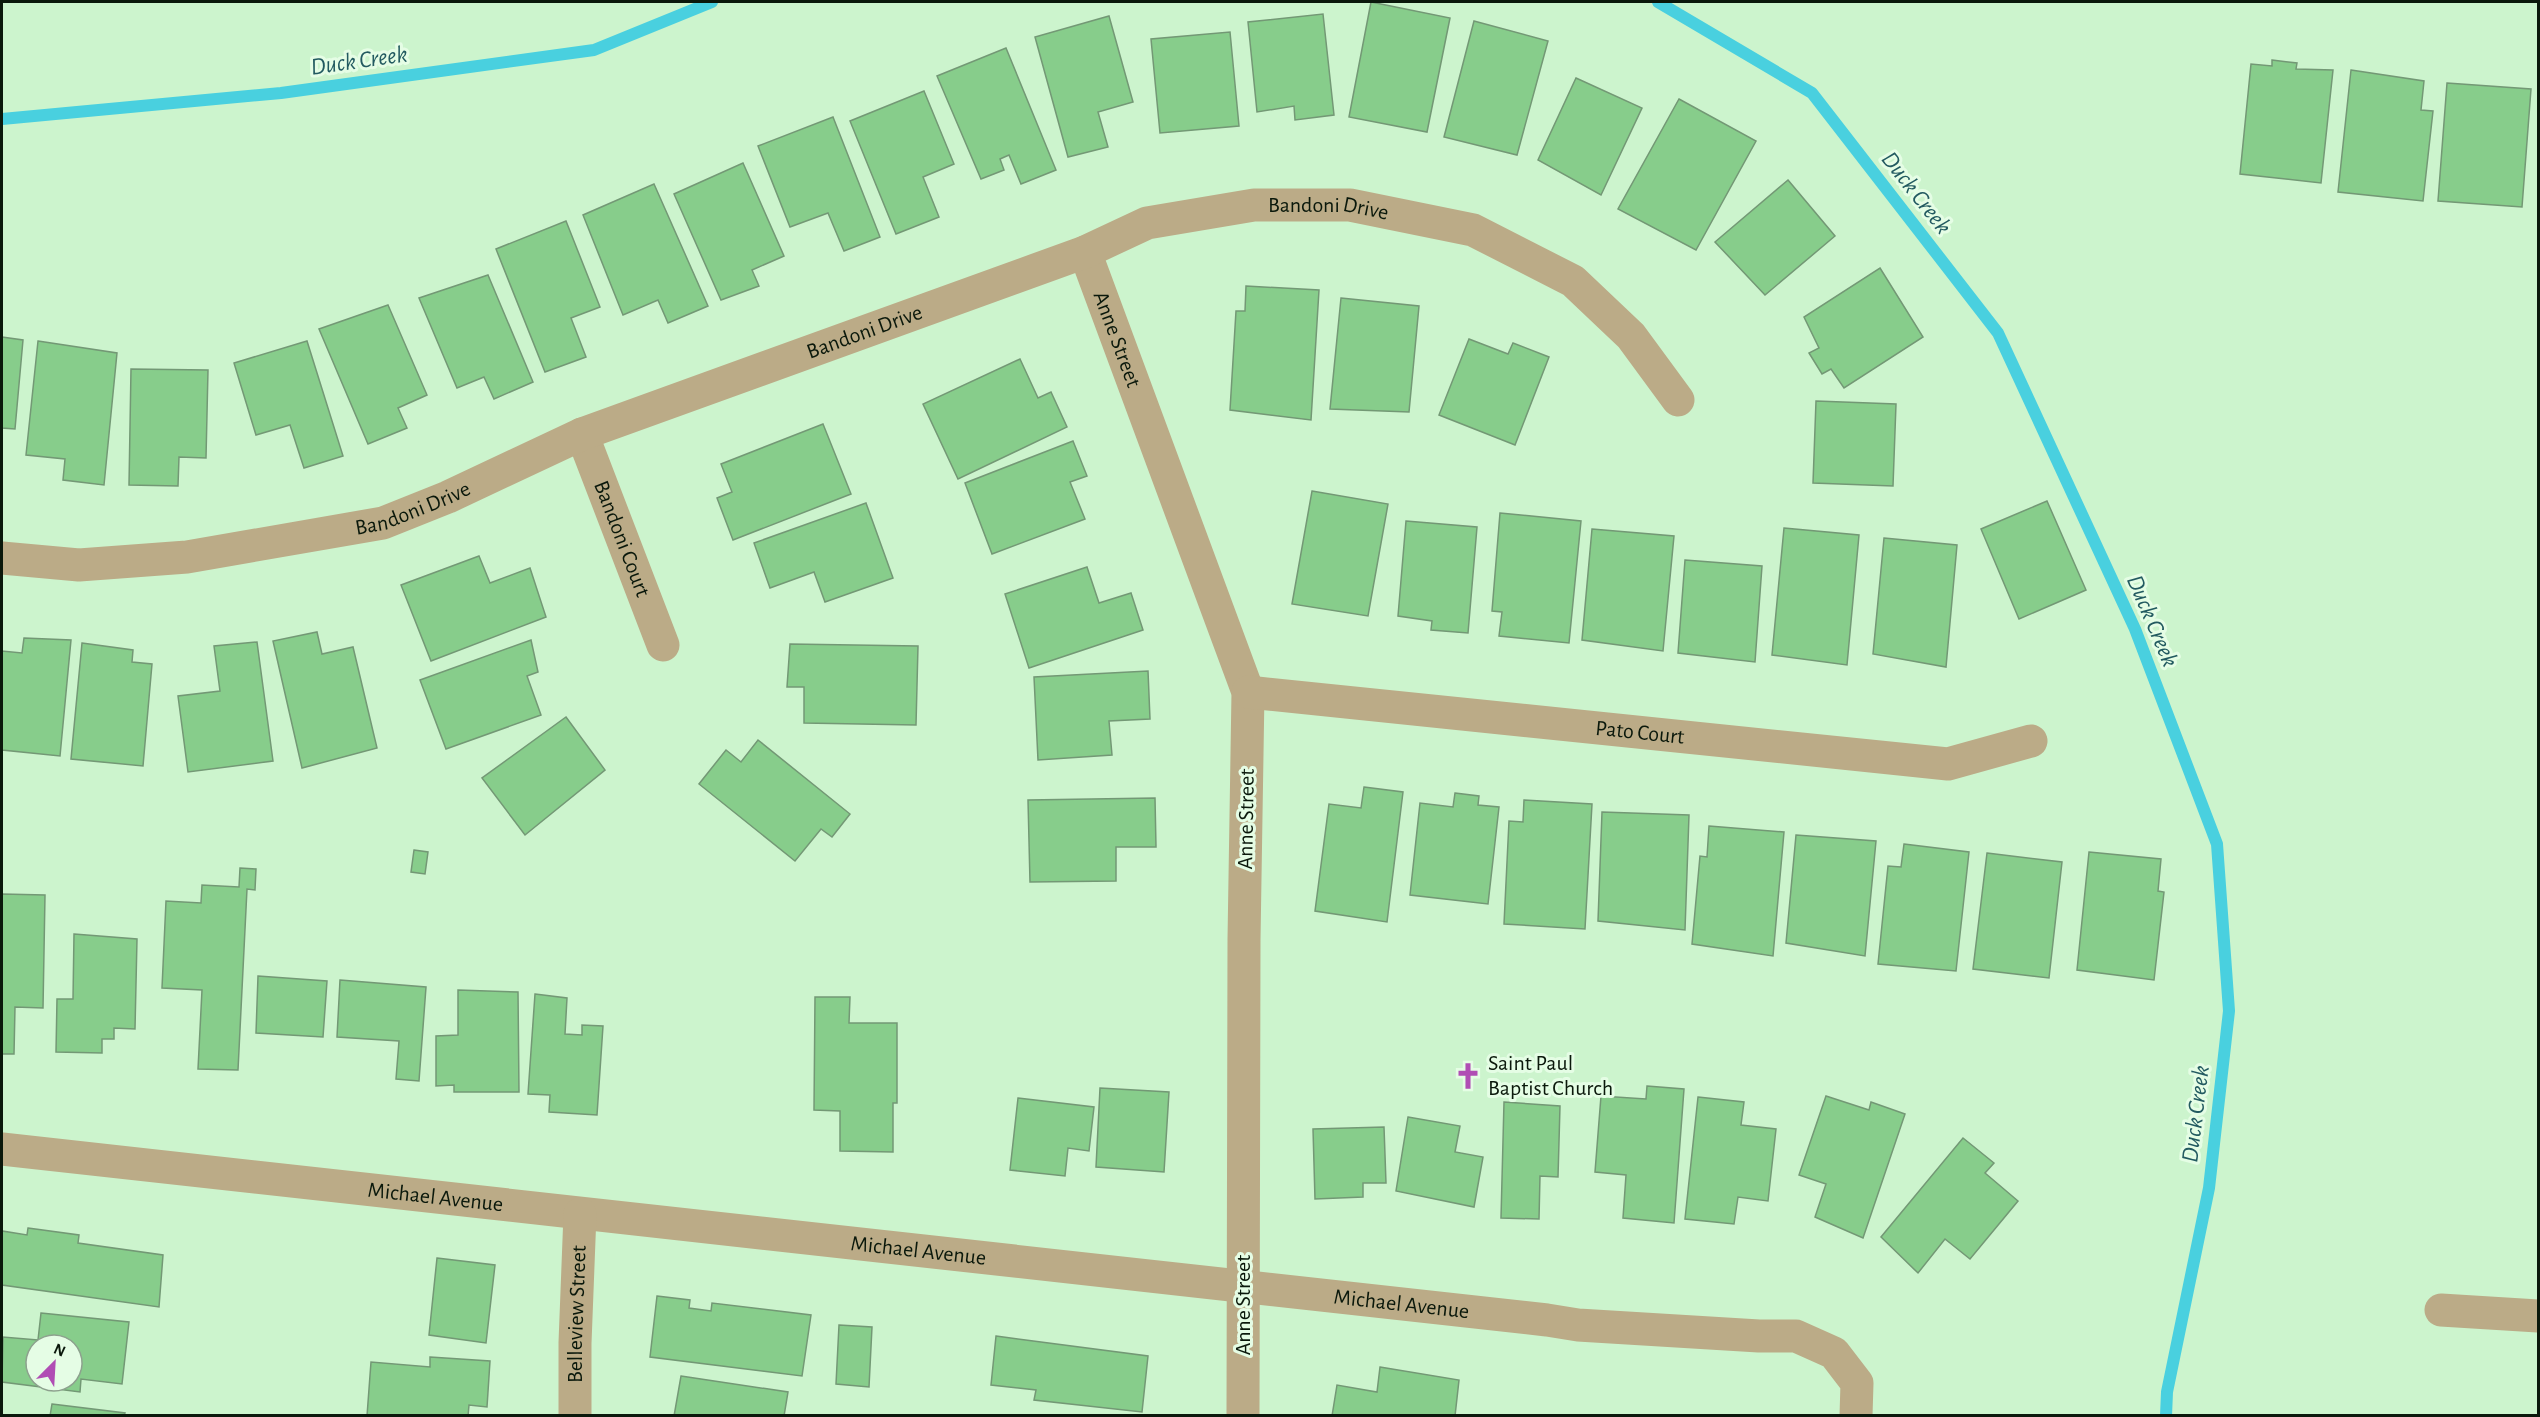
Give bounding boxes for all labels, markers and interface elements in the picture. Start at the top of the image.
water label: Duck Creek [309,42,409,80]
water label: Duck Creek [1877,147,1955,239]
street label: Bandoni Drive [1268,193,1391,224]
street label: Anne Street [1090,288,1145,390]
street label: Bandoni Drive [804,301,925,363]
street label: Bandoni Drive [353,477,474,539]
street label: Bandoni Court [590,477,654,600]
water label: Duck Creek [2122,571,2182,671]
street label: Pato Court [1594,717,1685,748]
street label: Anne Street [1234,769,1258,869]
place label: Saint Paul Baptist Church [1488,1052,1613,1099]
church icon: Saint Paul Baptist Church [1453,1061,1483,1091]
water label: Duck Creek [2178,1064,2214,1164]
street label: Michael Avenue [366,1179,504,1215]
street label: Michael Avenue [850,1232,987,1269]
street label: Belleview Street [564,1245,590,1383]
street label: Anne Street [1232,1255,1254,1355]
street label: Michael Avenue [1333,1285,1470,1322]
north arrow [24,1333,84,1393]
text: N [51,1341,68,1360]

